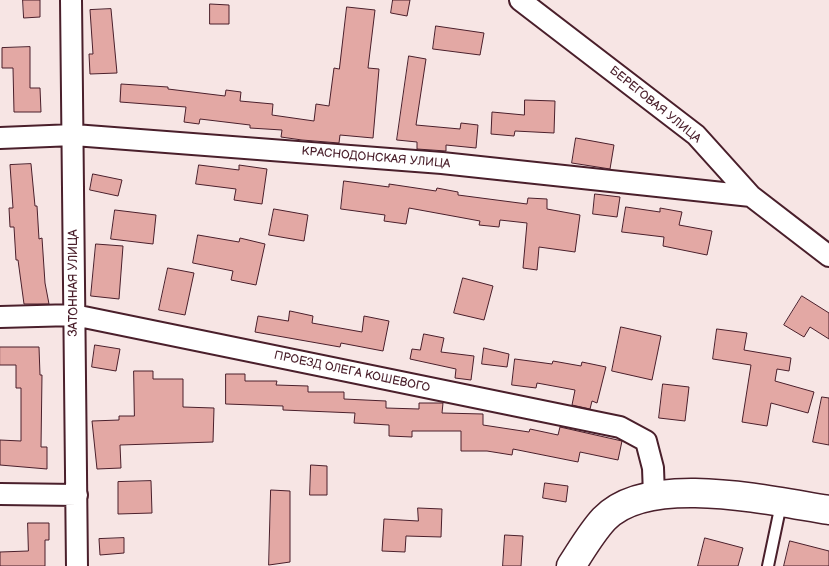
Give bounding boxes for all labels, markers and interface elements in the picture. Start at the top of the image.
street label: БЕРЕГОВАЯ УЛИЦА [606,64,704,146]
street label: КРАСНОДОНСКАЯ УЛИЦА [301,144,451,172]
street label: ЗАТОННАЯ УЛИЦА [67,230,81,336]
street label: ПРОЕЗД ОЛЕГА КОШЕВОГО [273,348,431,396]

